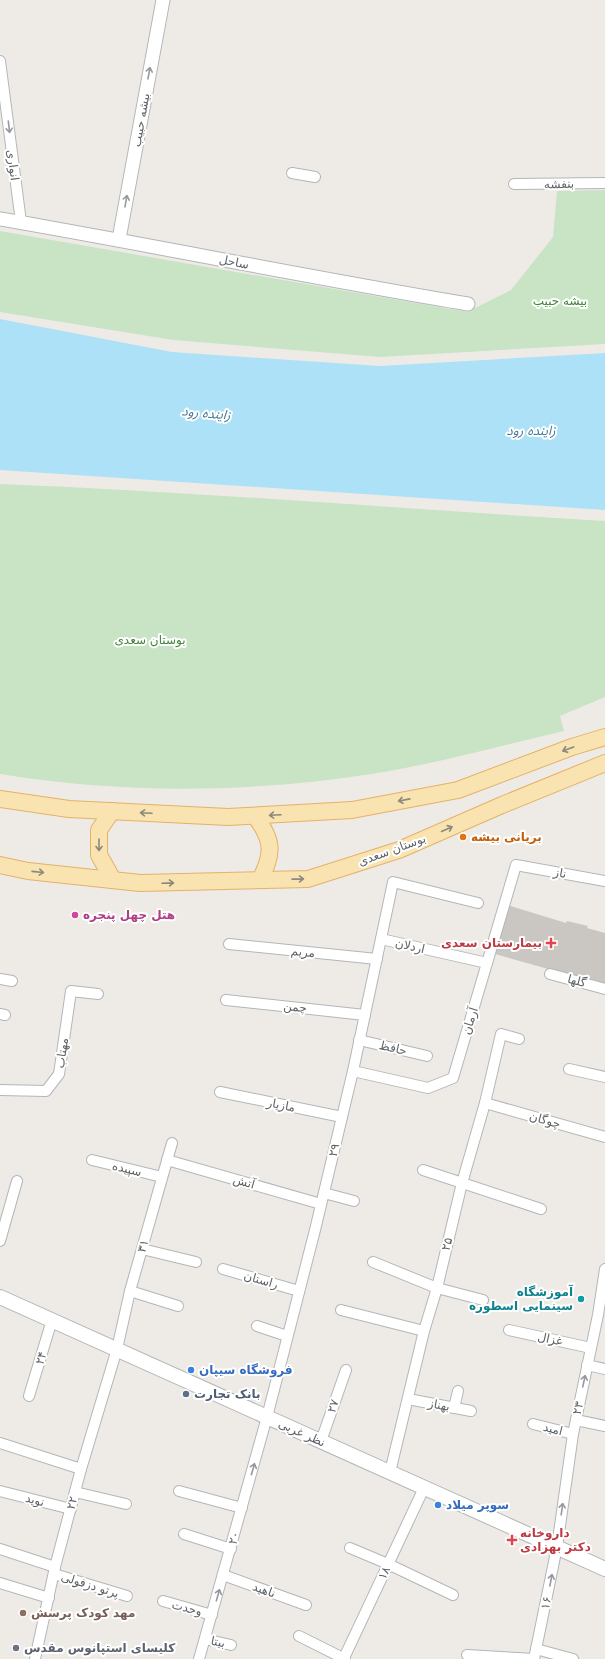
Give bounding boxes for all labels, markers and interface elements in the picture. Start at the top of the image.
one-way arrow [146,67,154,80]
street label: بیشه حبیب [129,92,153,148]
one-way arrow [5,120,12,133]
street label: انواری [3,149,22,182]
street label: بنفشه [544,177,574,191]
one-way arrow [123,195,131,208]
street label: ساحل [218,252,250,272]
park label: بیشه حبیب [533,294,587,308]
water label: زاینده رود [181,403,232,423]
water label: زاینده رود [507,423,556,438]
park label: بوستان سعدی [114,633,186,648]
one-way arrow [562,746,575,753]
one-way arrow [398,796,411,804]
one-way arrow [140,809,153,817]
one-way arrow [269,811,282,818]
one-way arrow [440,825,452,832]
place label: بریانی بیشه [471,830,542,844]
street label: بوستان سعدی [356,831,428,870]
marker: بریانی بیشه [458,832,468,842]
one-way arrow [95,838,103,851]
street label: ناز [551,865,568,882]
one-way arrow [31,868,44,876]
one-way arrow [291,875,304,883]
one-way arrow [161,879,174,886]
place label: هتل چهل پنجره [83,908,175,922]
marker: هتل چهل پنجره [70,910,80,920]
street label: اردلان [394,936,426,957]
place label: بیمارستان سعدی [441,936,542,950]
marker: بیمارستان سعدی [545,937,557,949]
street label: مریم [290,944,316,961]
street label: گلها [566,972,588,990]
street label: چمن [282,999,307,1016]
street label: آرمان [458,1005,482,1037]
street label: مهتاب [53,1037,71,1069]
street label: حافظ [378,1038,408,1058]
street label: مازیار [264,1095,296,1116]
street label: چوگان [528,1109,562,1132]
street label: ۲۹ [326,1142,342,1158]
street label: سپیده [111,1159,143,1179]
street label: آتش [231,1171,257,1193]
street label: ۲۵ [439,1236,455,1252]
street label: ۳۱ [134,1238,152,1254]
street label: راستان [242,1268,280,1293]
place label: آموزشگاه سینمایی اسطوره [469,1284,574,1314]
marker: آموزشگاه سینمایی اسطوره [576,1294,586,1304]
street label: غزال [536,1330,564,1349]
street label: ۲۴ [32,1350,50,1366]
place label: فروشگاه سیپان [199,1363,293,1378]
marker: فروشگاه سیپان [186,1365,196,1375]
one-way arrow [580,1375,588,1388]
place label: بانک تجارت [194,1387,261,1401]
marker: بانک تجارت [181,1389,191,1399]
street label: بهناز [426,1396,451,1415]
street label: ۲۷ [324,1397,342,1414]
street label: ۲۳ [570,1400,586,1416]
street label: نظر غربی [276,1416,328,1450]
street label: امید [542,1420,564,1438]
one-way arrow [250,1463,257,1476]
street label: نوید [24,1491,46,1510]
street label: ۲۲ [64,1495,80,1511]
place label: سوپر میلاد [446,1498,509,1513]
marker: سوپر میلاد [433,1500,443,1510]
one-way arrow [559,1503,566,1516]
place label: داروخانه دکتر بهزادی [520,1526,591,1554]
street label: ۲۰ [225,1530,243,1546]
marker: داروخانه دکتر بهزادی [507,1535,517,1545]
street label: ۱۸ [375,1564,393,1582]
street label: پرتو دزفولی [59,1570,121,1601]
one-way arrow [547,1574,555,1587]
street label: ناهید [251,1579,277,1601]
one-way arrow [215,1588,222,1601]
street label: ۱۶ [538,1595,554,1611]
street label: وحدت [170,1597,204,1620]
place label: مهد کودک پرسش [31,1606,135,1621]
marker: مهد کودک پرسش [18,1608,28,1618]
street label: بیتا [210,1634,226,1650]
place label: کلیسای استپانوس مقدس [24,1641,175,1656]
marker: کلیسای استپانوس مقدس [11,1643,21,1653]

